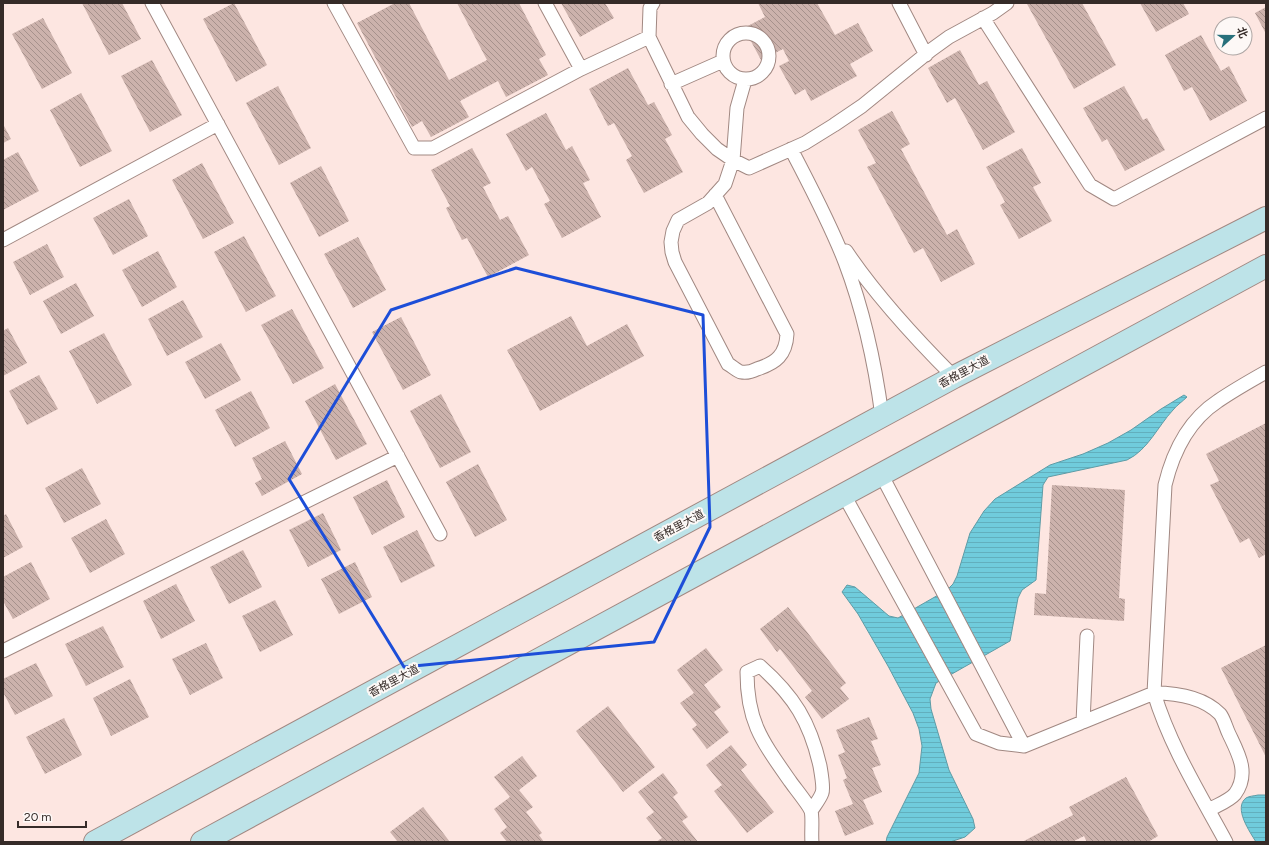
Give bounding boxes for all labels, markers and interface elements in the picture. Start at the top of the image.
north arrow [1213,16,1253,56]
text: 北 [1234,25,1250,40]
street label: 香格里大道 [937,353,991,391]
street label: 香格里大道 [652,507,706,545]
street label: 香格里大道 [367,662,421,700]
scale bar [18,803,86,829]
text: 20 m [24,810,52,824]

